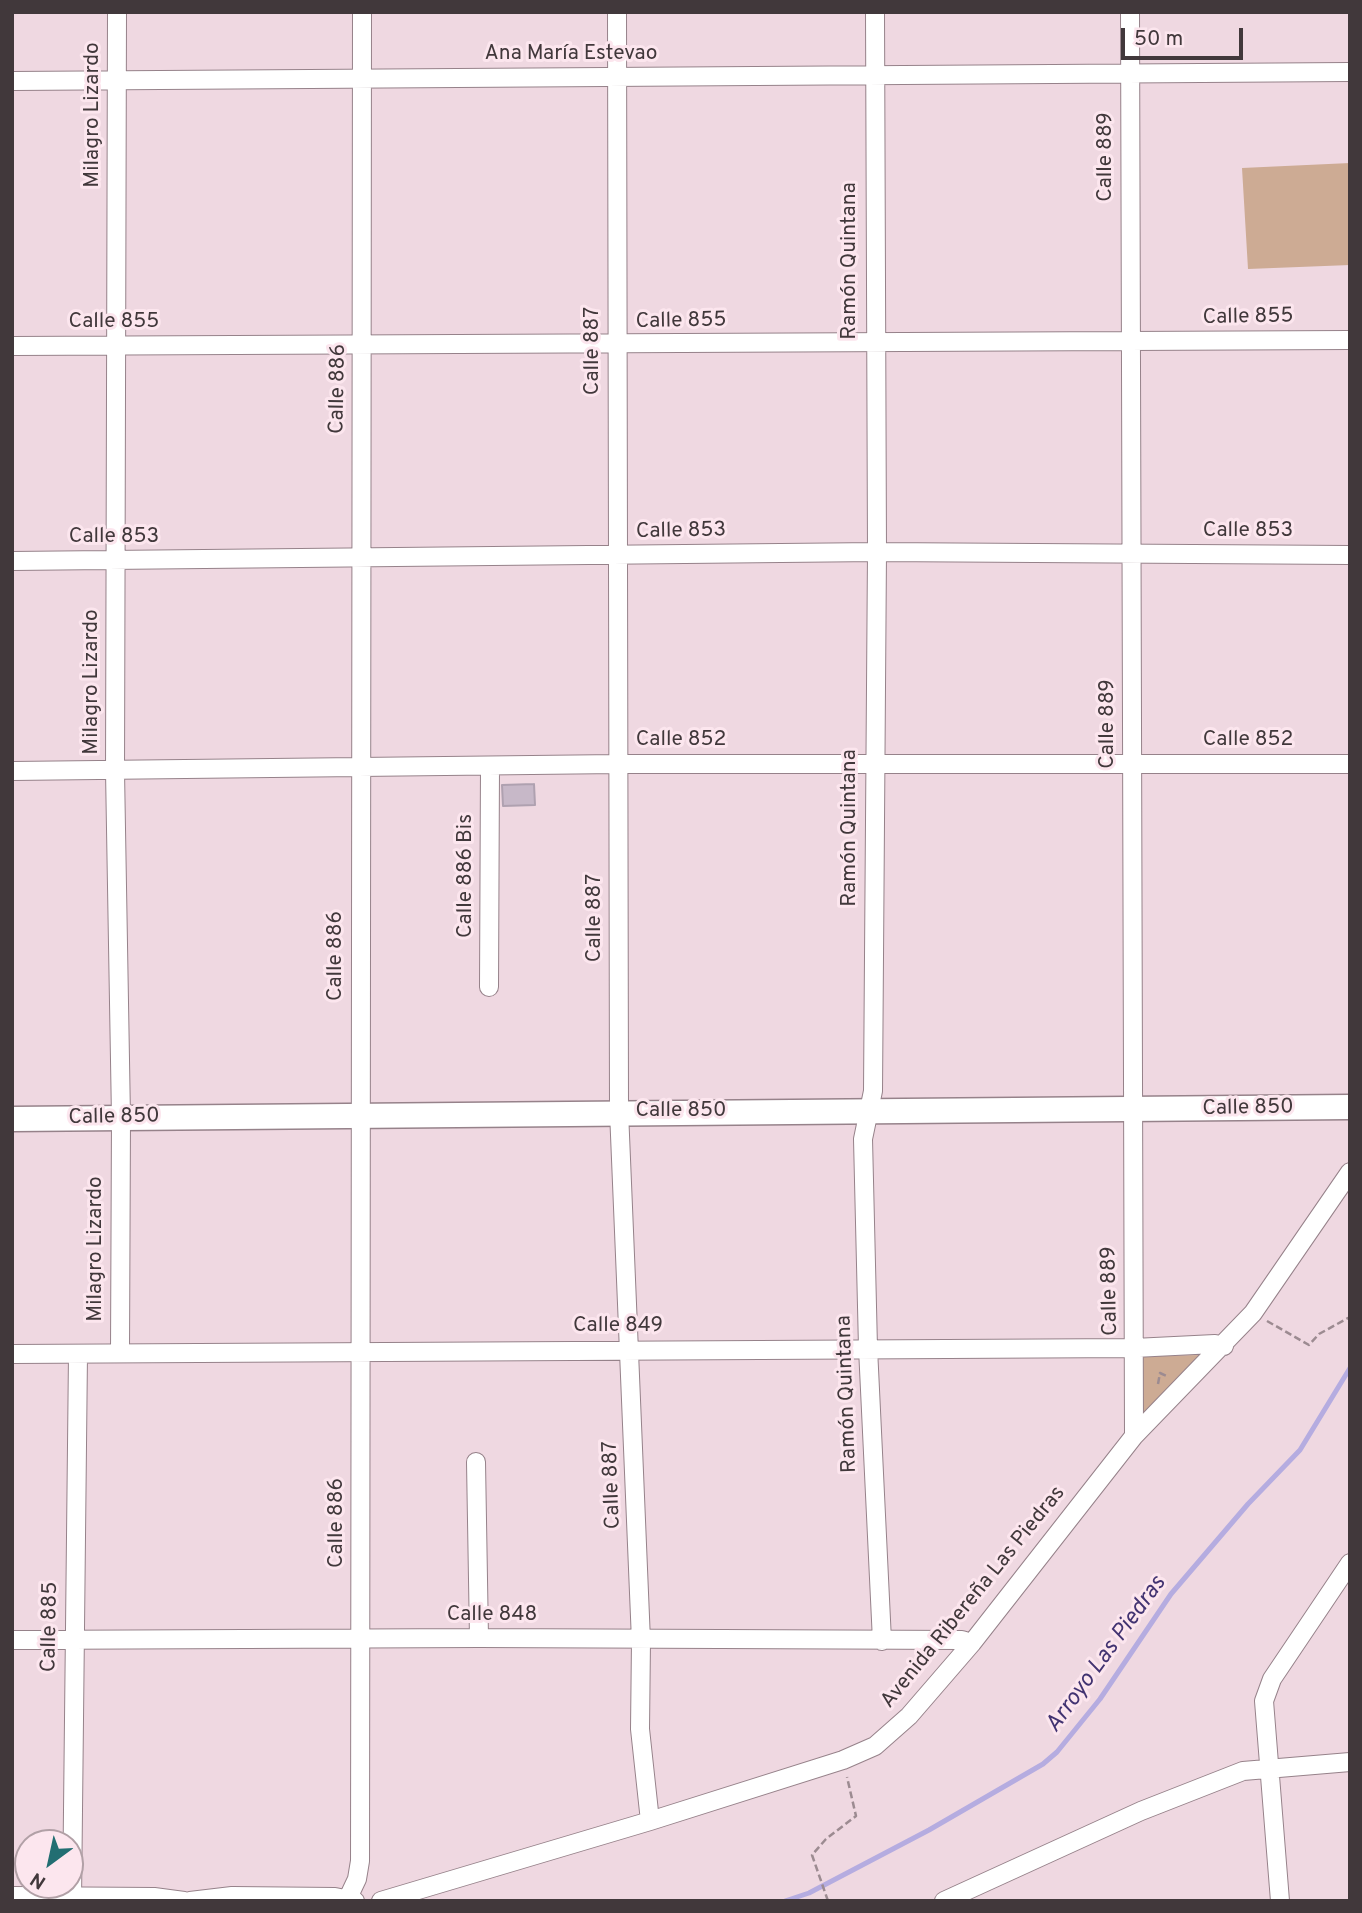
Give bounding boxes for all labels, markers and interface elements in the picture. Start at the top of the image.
scale bar [1124,14,1246,58]
text: 50 m [1134,26,1183,53]
street label: Milagro Lizardo [81,42,107,188]
street label: Ana María Estevao [484,42,658,68]
street label: Calle 889 [1094,112,1120,202]
street label: Ramón Quintana [838,182,864,340]
street label: Calle 855 [1202,305,1294,331]
street label: Calle 887 [581,307,607,395]
street label: Calle 855 [635,309,727,335]
street label: Calle 855 [69,310,159,336]
street label: Calle 886 [326,344,352,434]
street label: Calle 853 [636,519,726,545]
street label: Calle 853 [1203,519,1293,545]
street label: Calle 853 [69,525,159,551]
street label: Milagro Lizardo [80,609,106,755]
street label: Calle 889 [1096,679,1122,769]
street label: Calle 852 [636,728,726,754]
street label: Calle 852 [1203,728,1293,754]
street label: Ramón Quintana [838,749,864,907]
street label: Calle 886 Bis [454,814,480,938]
street label: Calle 887 [583,874,609,962]
street label: Calle 886 [324,911,350,1001]
street label: Calle 850 [1202,1096,1294,1122]
street label: Calle 850 [635,1099,727,1125]
street label: Calle 850 [68,1105,160,1131]
street label: Milagro Lizardo [84,1176,110,1322]
street label: Calle 889 [1098,1246,1124,1336]
street label: Calle 849 [573,1314,663,1340]
street label: Ramón Quintana [833,1315,863,1473]
street label: Calle 887 [599,1440,627,1530]
street label: Calle 886 [325,1478,351,1568]
street label: Avenida Ribereña Las Piedras [877,1482,1071,1714]
water label: Arroyo Las Piedras [1041,1571,1173,1739]
street label: Calle 885 [38,1582,64,1672]
street label: Calle 848 [447,1603,537,1629]
north arrow [14,1829,84,1899]
text: N [26,1866,51,1894]

